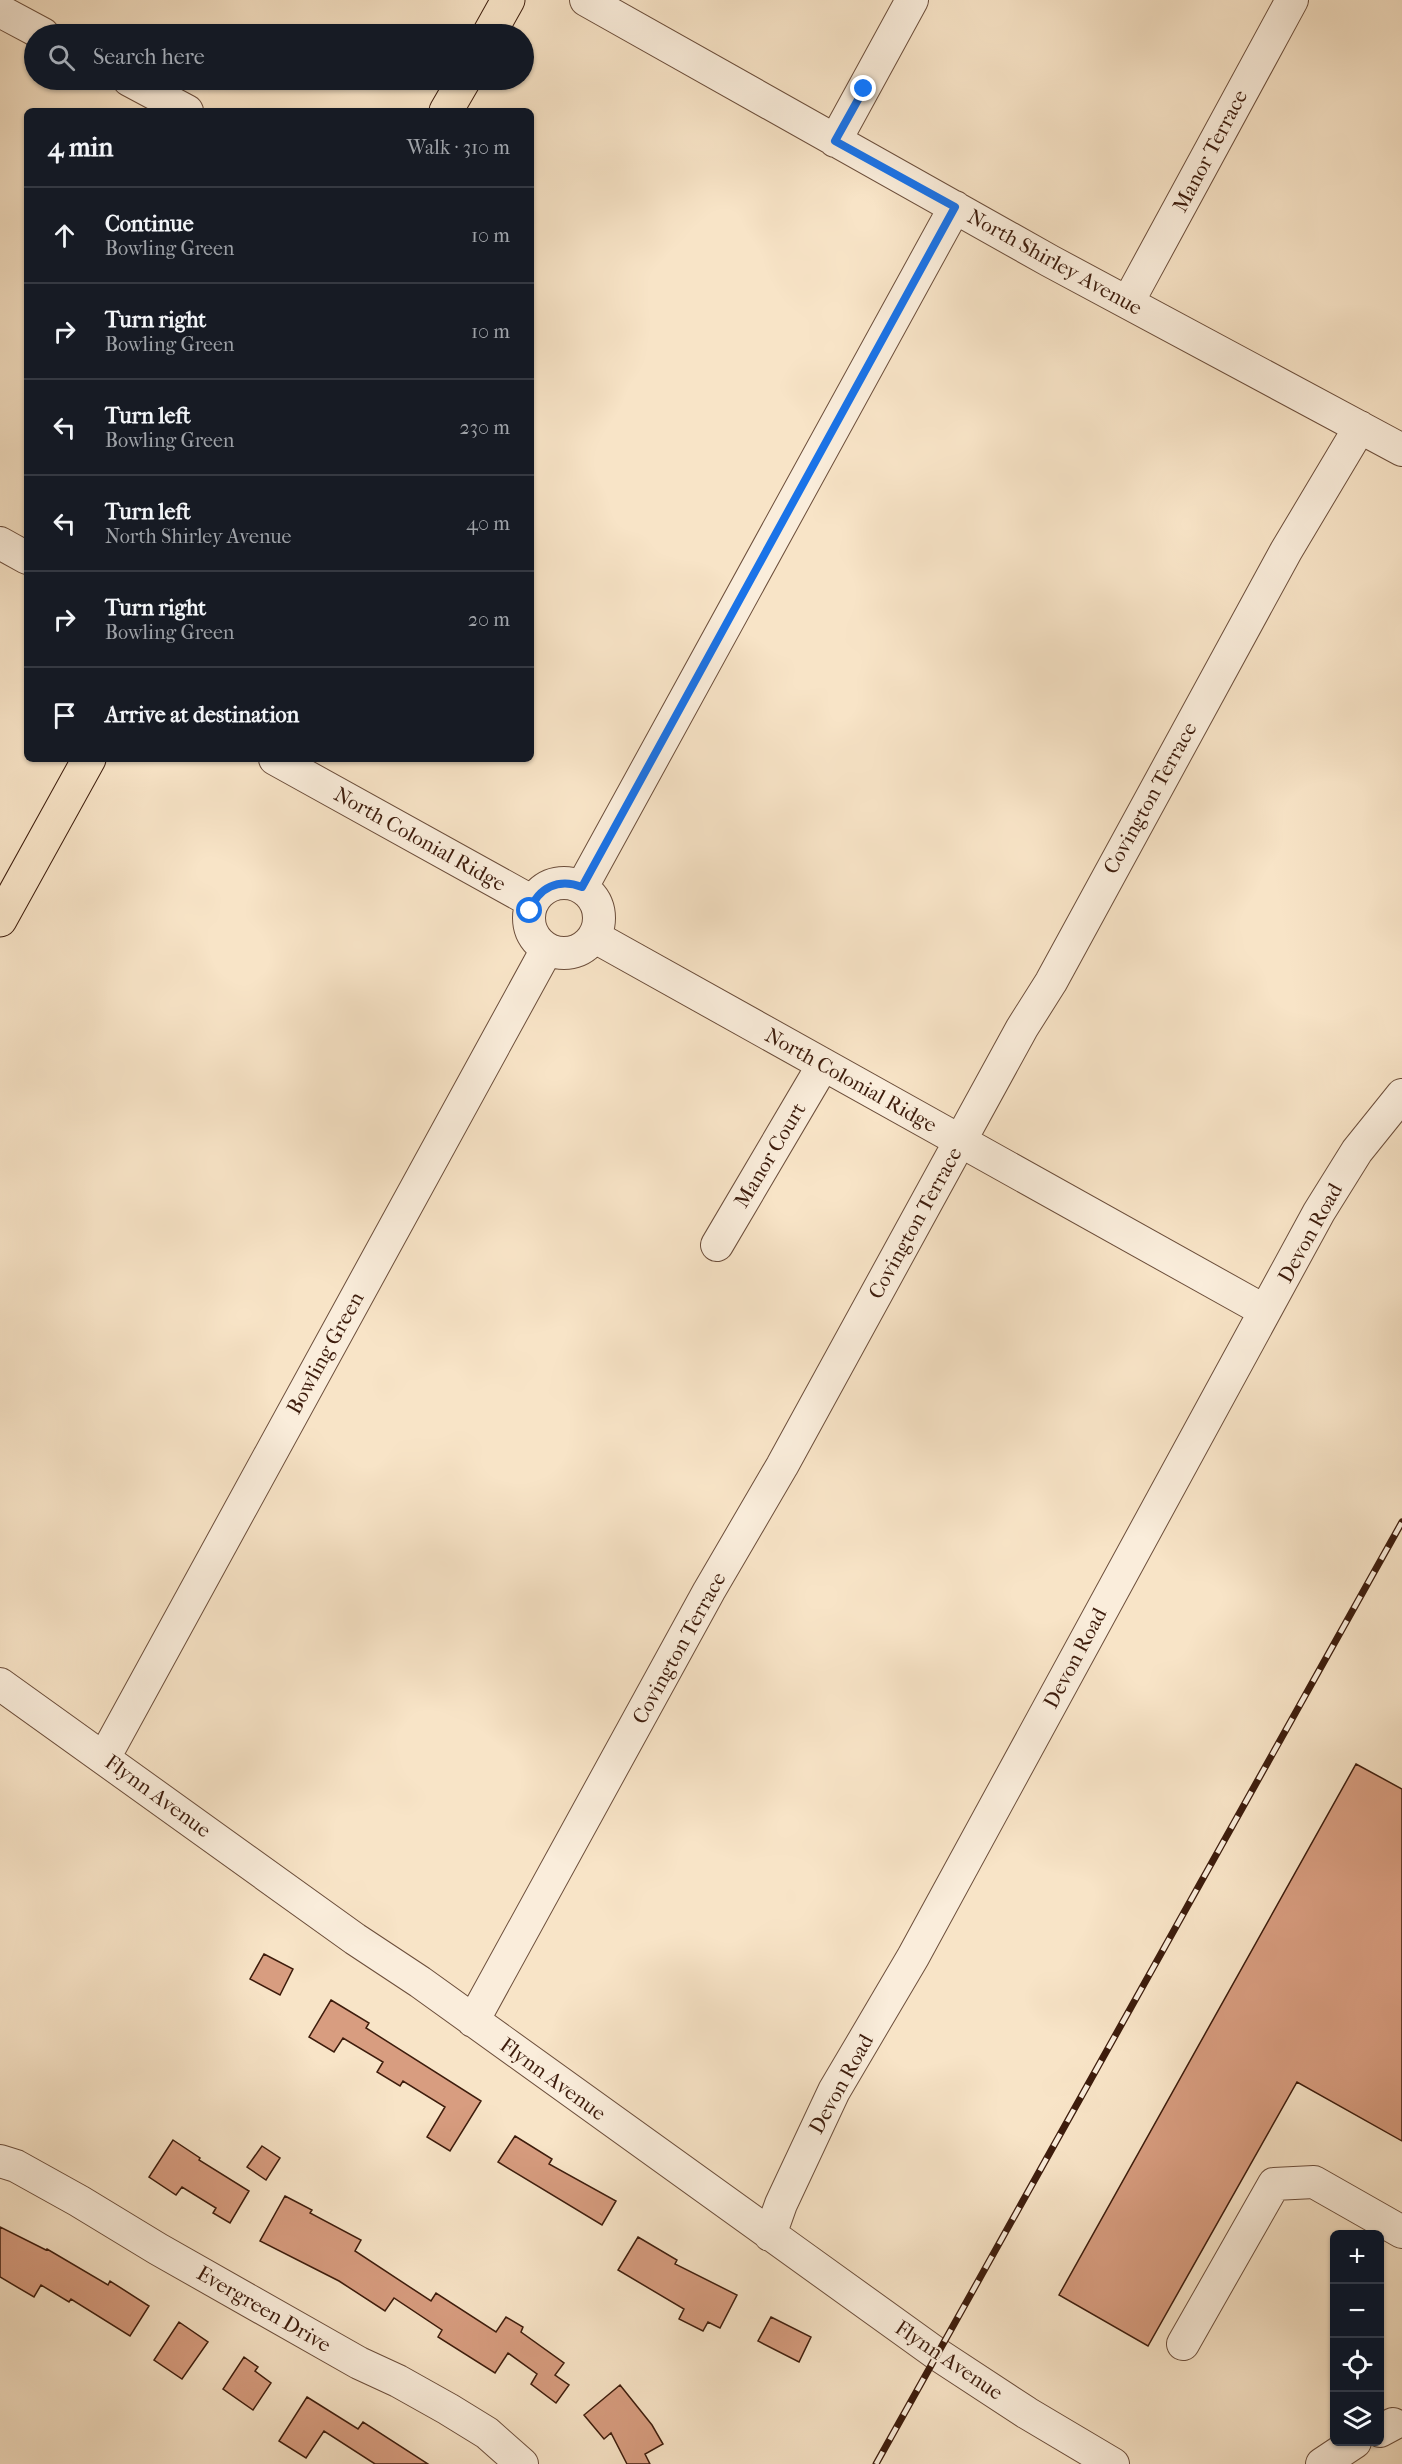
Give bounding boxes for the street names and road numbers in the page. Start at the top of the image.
street label: Manor Terrace [1168,86,1252,216]
street label: North Shirley Avenue [964,204,1146,320]
street label: Covington Terrace [1098,718,1202,878]
street label: North Colonial Ridge [330,782,510,896]
street label: North Colonial Ridge [761,1023,941,1137]
street label: Manor Court [729,1098,811,1212]
street label: Covington Terrace [863,1143,967,1303]
street label: Devon Road [1273,1178,1347,1287]
street label: Bowling Green [282,1288,368,1418]
street label: Covington Terrace [627,1568,731,1728]
street label: Devon Road [1039,1603,1112,1712]
street label: Flynn Avenue [101,1750,215,1842]
street label: Devon Road [804,2029,878,2138]
street label: Flynn Avenue [496,2033,610,2125]
street label: Evergreen Drive [193,2261,335,2357]
street label: Flynn Avenue [891,2315,1007,2405]

